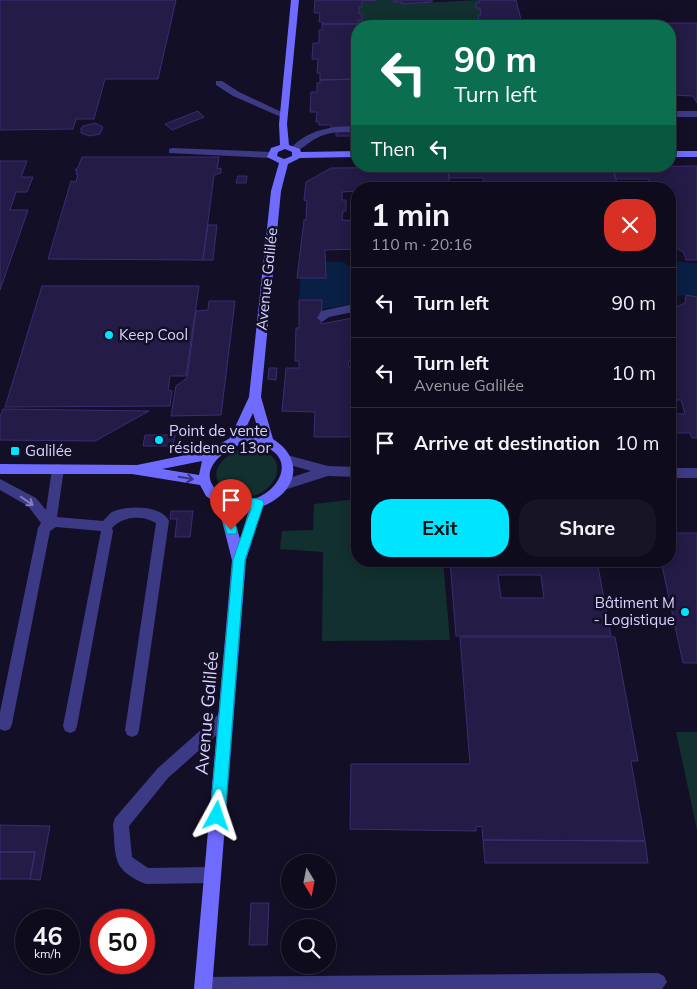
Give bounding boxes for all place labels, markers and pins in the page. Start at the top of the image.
place label: Keep Cool [119,325,188,344]
marker: Keep Cool [103,329,115,341]
place label: Point de vente résidence 13or [169,421,271,457]
marker: Point de vente résidence 13or [153,434,165,446]
place label: Galilée [25,441,72,460]
marker: Galilée [9,445,21,457]
pin [210,479,252,530]
place label: Bâtiment M - Logistique [593,593,675,629]
marker: Bâtiment M - Logistique [679,606,691,618]

